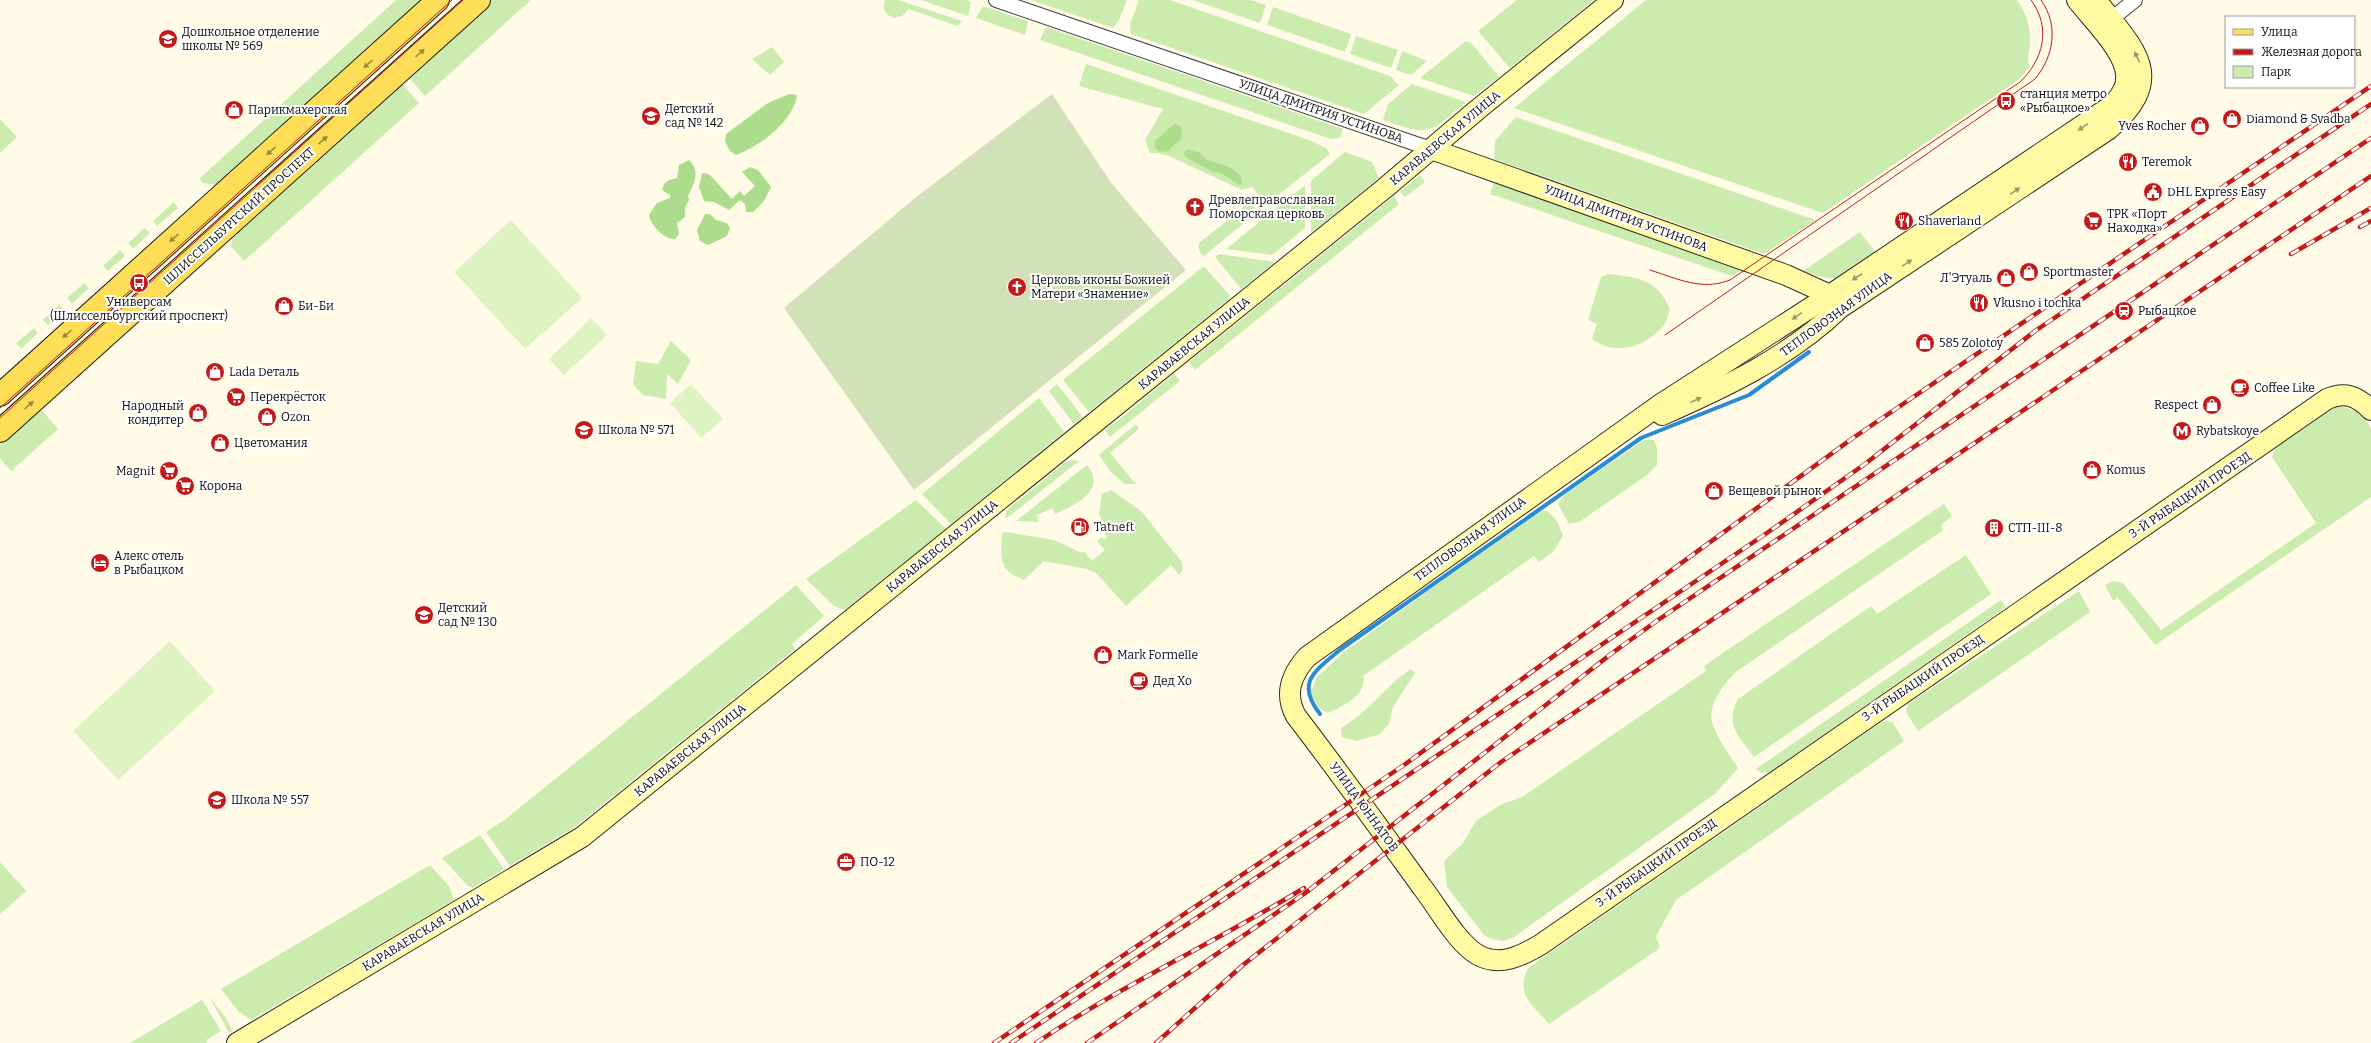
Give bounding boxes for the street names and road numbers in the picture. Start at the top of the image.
street label: УЛИЦА ДМИТРИЯ УСТИНОВА [1237,76,1405,146]
street label: КАРАВАЕВСКАЯ УЛИЦА [1387,88,1503,188]
street label: ШЛИССЕЛЬБУРГСКИЙ ПРОСПЕКТ [160,144,317,287]
street label: УЛИЦА ДМИТРИЯ УСТИНОВА [1542,182,1710,254]
street label: ТЕПЛОВОЗНАЯ УЛИЦА [1778,269,1895,359]
street label: КАРАВАЕВСКАЯ УЛИЦА [1135,293,1253,392]
street label: 3-Й РЫБАЦКИЙ ПРОЕЗД [2126,448,2254,541]
street label: ТЕПЛОВОЗНАЯ УЛИЦА [1412,494,1529,584]
street label: КАРАВАЕВСКАЯ УЛИЦА [883,496,1001,595]
street label: 3-Й РЫБАЦКИЙ ПРОЕЗД [1859,631,1987,724]
street label: КАРАВАЕВСКАЯ УЛИЦА [631,700,749,799]
street label: УЛИЦА ЮННАТОВ [1327,760,1401,854]
street label: 3-Й РЫБАЦКИЙ ПРОЕЗД [1592,815,1719,910]
street label: КАРАВАЕВСКАЯ УЛИЦА [360,890,487,974]

